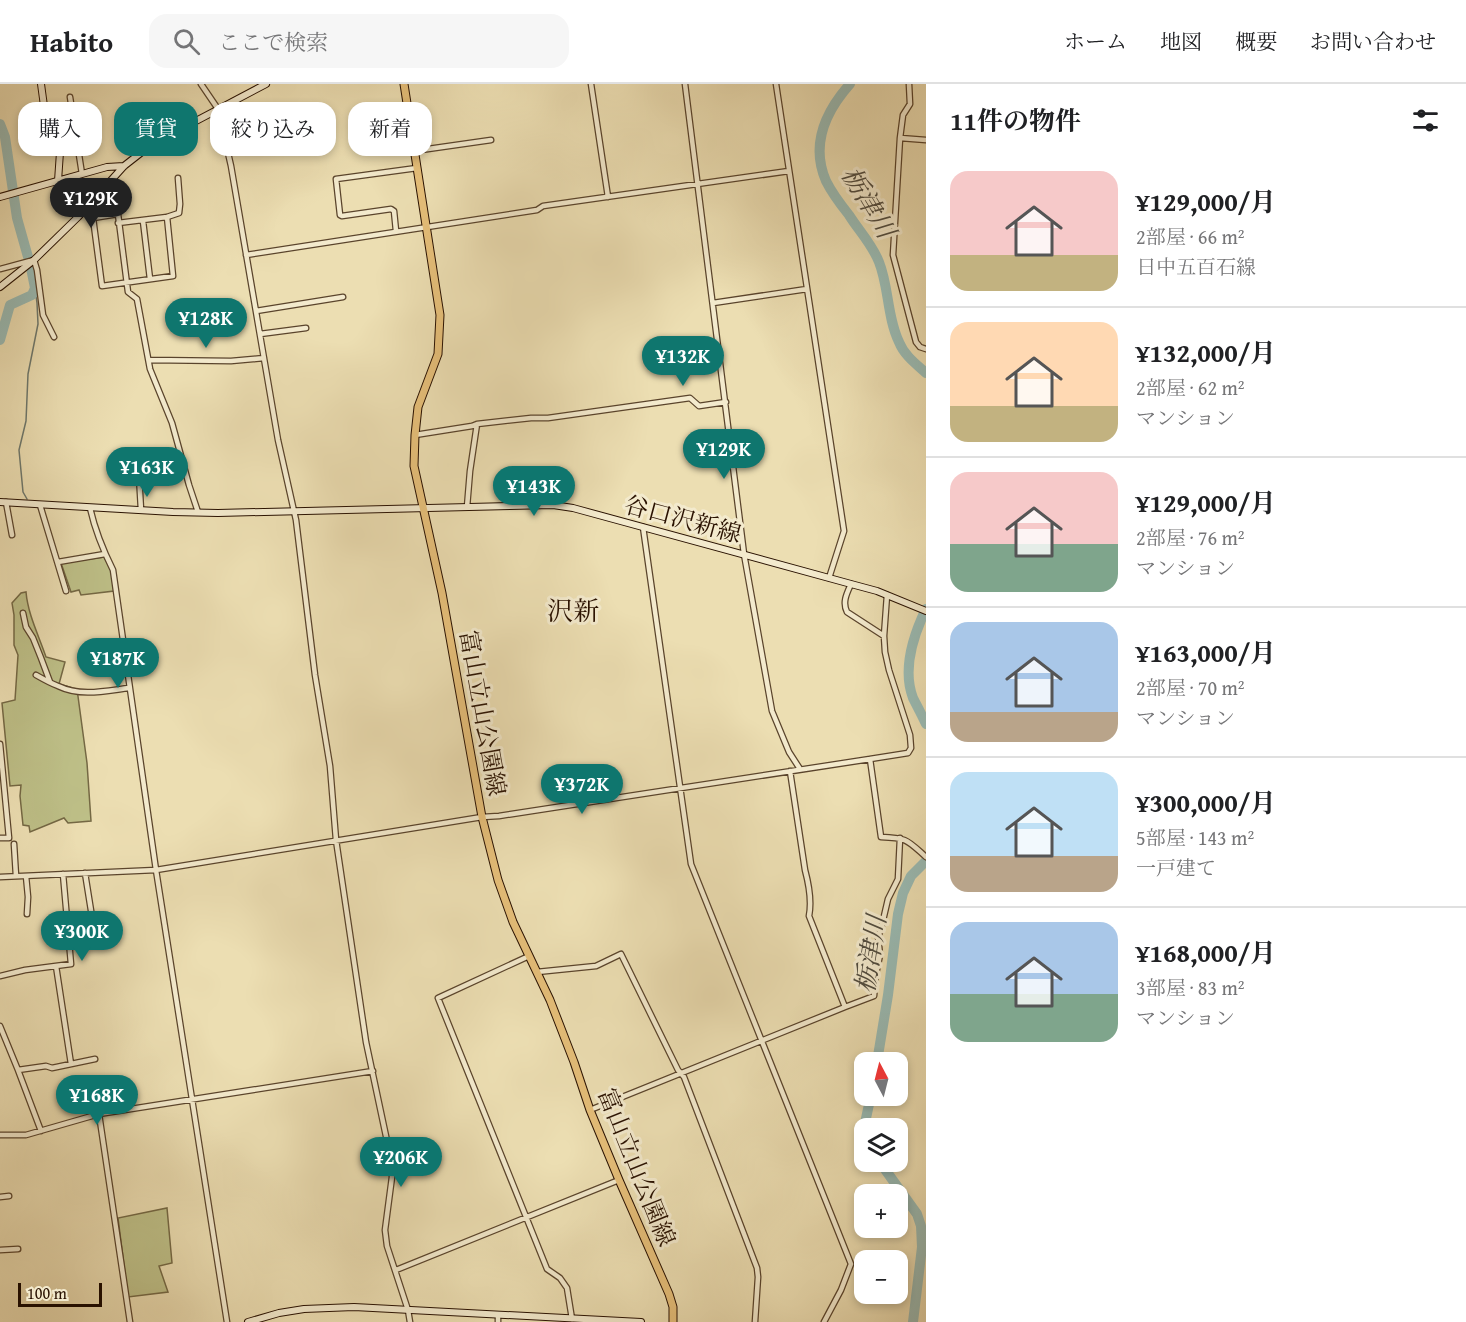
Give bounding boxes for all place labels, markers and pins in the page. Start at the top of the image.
pin: ¥129K [49,178,133,229]
pin: ¥128K [164,298,248,349]
pin: ¥132K [641,336,725,387]
pin: ¥129K [682,429,766,480]
pin: ¥163K [105,447,189,498]
pin: ¥143K [492,466,576,517]
pin: ¥187K [76,638,160,689]
pin: ¥372K [540,764,624,815]
pin: ¥300K [40,911,124,962]
pin: ¥168K [55,1075,139,1126]
pin: ¥206K [359,1137,443,1188]

